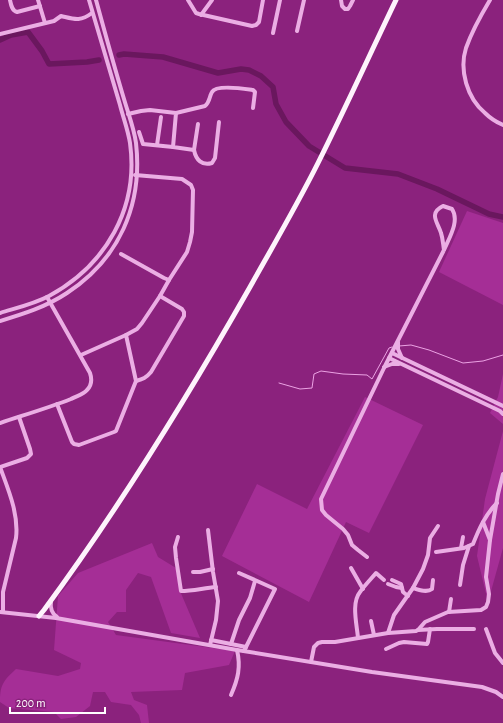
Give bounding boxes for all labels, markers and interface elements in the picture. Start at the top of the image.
scale bar [10,689,105,715]
text: 200 m [16,697,46,709]

